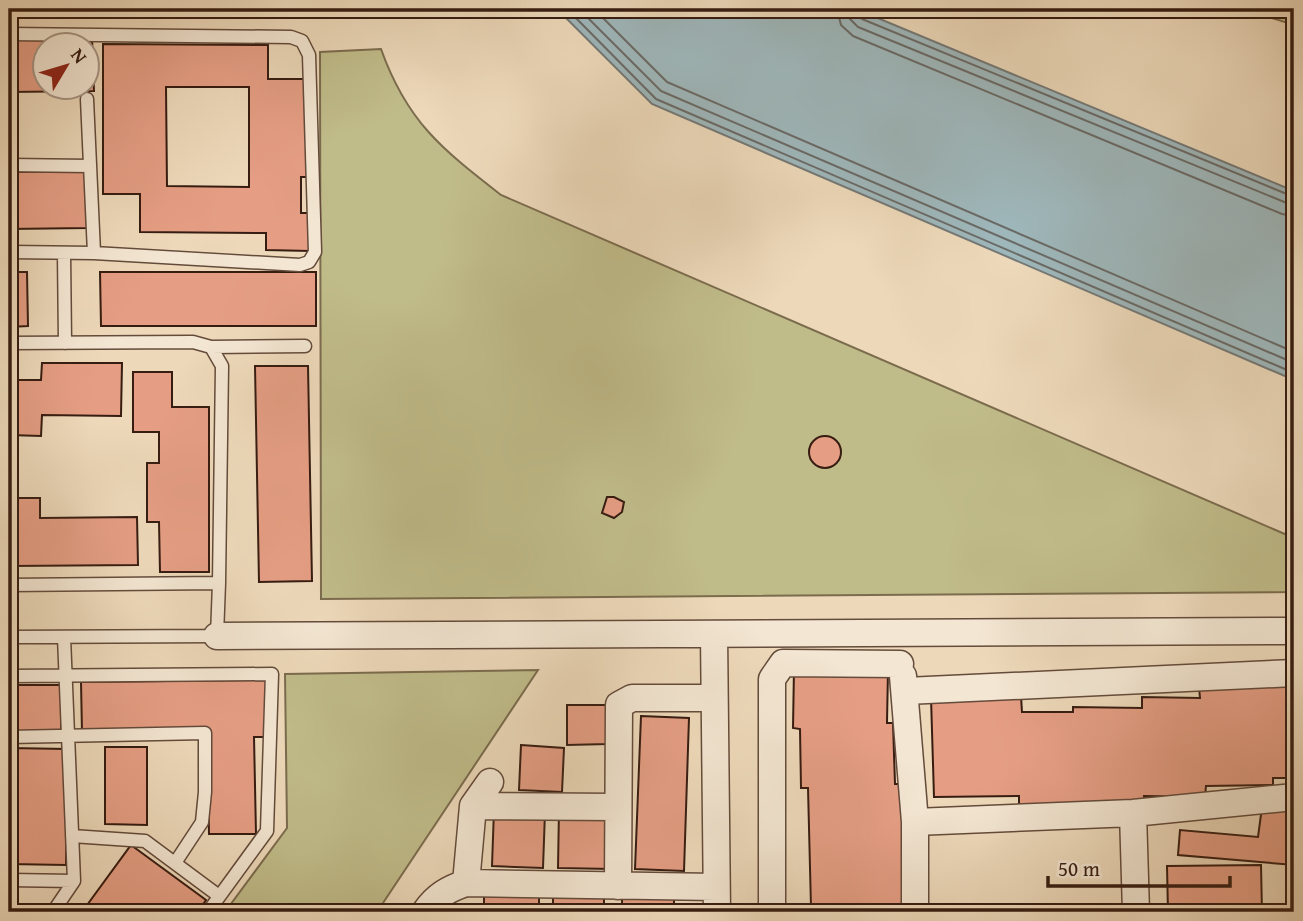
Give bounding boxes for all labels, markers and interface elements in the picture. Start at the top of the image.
north arrow [32,32,102,102]
text: N [64,42,95,69]
scale bar [1048,844,1230,888]
text: 50 m [1058,853,1100,884]

